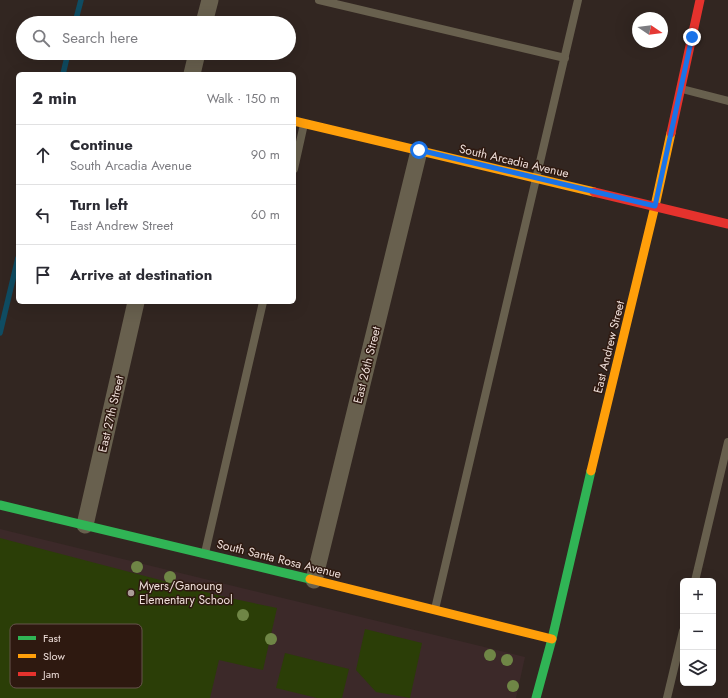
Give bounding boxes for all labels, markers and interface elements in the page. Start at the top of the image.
north arrow [632,12,668,48]
search box [16,16,296,60]
icon: search [30,27,52,49]
text: Search here [62,27,138,49]
route end [683,28,701,46]
text: 2 min [32,86,77,110]
text: Walk · 150 m [207,89,280,108]
text: Continue [70,134,133,156]
street label: South Arcadia Avenue [457,140,571,182]
route start [410,141,428,159]
icon: ahead [32,144,54,166]
text: 90 m [251,145,280,164]
text: South Arcadia Avenue [70,156,192,175]
text: Turn left [70,194,128,216]
icon: left [32,204,54,226]
text: 60 m [251,205,280,224]
text: East Andrew Street [70,216,173,235]
icon: arrive [32,264,54,286]
text: Arrive at destination [70,264,212,286]
street label: East Andrew Street [589,299,629,395]
street label: East 26th Street [349,324,385,405]
street label: East 27th Street [93,374,129,454]
street label: South Santa Rosa Avenue [215,535,343,583]
place label: Myers/Ganoung Elementary School [139,577,233,609]
map controls [680,578,716,686]
button: + [680,578,716,614]
marker: Myers/Ganoung Elementary School [126,588,136,598]
button: − [680,614,716,650]
legend [10,624,142,688]
text: Fast [43,630,61,646]
text: Slow [43,648,65,664]
button: layers [680,650,716,686]
text: Jam [41,666,60,682]

